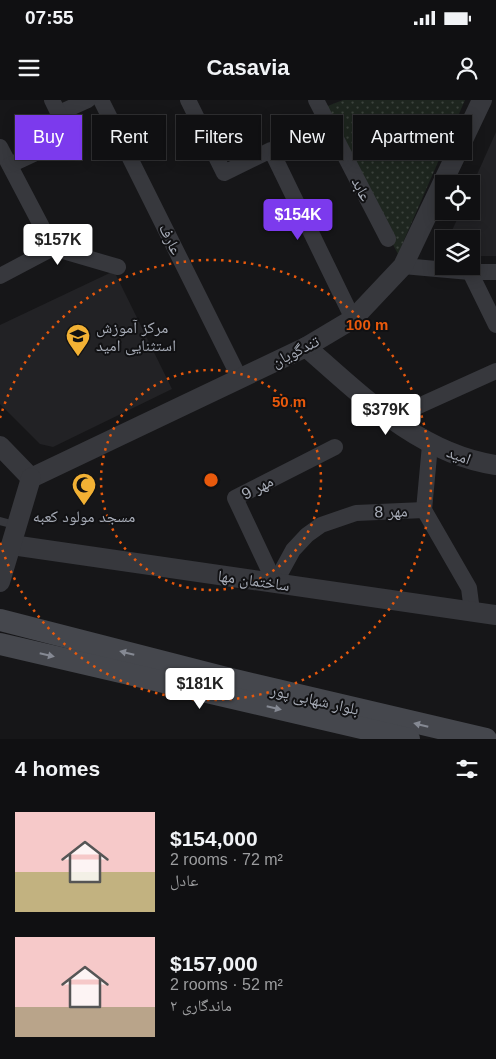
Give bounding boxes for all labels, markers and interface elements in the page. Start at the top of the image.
text: 07:55 [25,7,74,28]
icon: menu [15,54,43,82]
icon: person [453,54,481,82]
text: Casavia [206,55,290,80]
chip: Buy [15,115,82,160]
chip: Rent [92,115,166,160]
chip: Filters [176,115,261,160]
chip: New [271,115,343,160]
chip: Apartment [353,115,472,160]
street label: عابد [348,175,375,204]
map controls [435,175,480,275]
button: locate [435,175,480,220]
pin: $154K [263,198,333,241]
text: $154K [274,206,322,223]
street label: عارف [155,221,185,258]
pin: $157K [23,224,93,266]
button: layers [435,230,480,275]
text: $157K [34,231,82,248]
text: 100 m [346,316,388,333]
place label: مرکز آموزش استثنایی امید [96,319,176,356]
school or university icon: مرکز آموزش استثنایی امید [65,323,91,357]
street label: تندگویان [269,332,323,372]
text: 50 m [272,393,306,410]
pin: $379K [351,394,421,436]
text: $379K [362,401,410,418]
street label: امید [444,443,473,468]
centre of rings [202,471,220,489]
mosque icon: مسجد مولود کعبه [71,472,97,506]
street label: مهر 9 [239,472,276,504]
street label: مهر 8 [374,502,408,522]
place label: مسجد مولود کعبه [33,508,135,526]
street label: ساختمان مها [217,567,291,596]
one-way arrow [120,648,135,656]
one-way arrow [40,651,55,659]
pin: $181K [165,668,235,710]
text: $181K [176,675,224,692]
street label: بلوار شهابی پور [268,681,361,720]
one-way arrow [266,704,282,712]
one-way arrow [413,720,428,728]
icon: filters [453,755,481,783]
text: 4 homes [15,757,100,780]
text: $154,000 [170,827,258,850]
icon: home [55,832,115,892]
text: 2 rooms · 72 m² [170,851,283,868]
text: عادل [170,872,198,889]
text: $157,000 [170,952,258,975]
icon: home [55,957,115,1017]
text: 2 rooms · 52 m² [170,976,283,993]
text: ماندگاری ۲ [170,997,232,1014]

